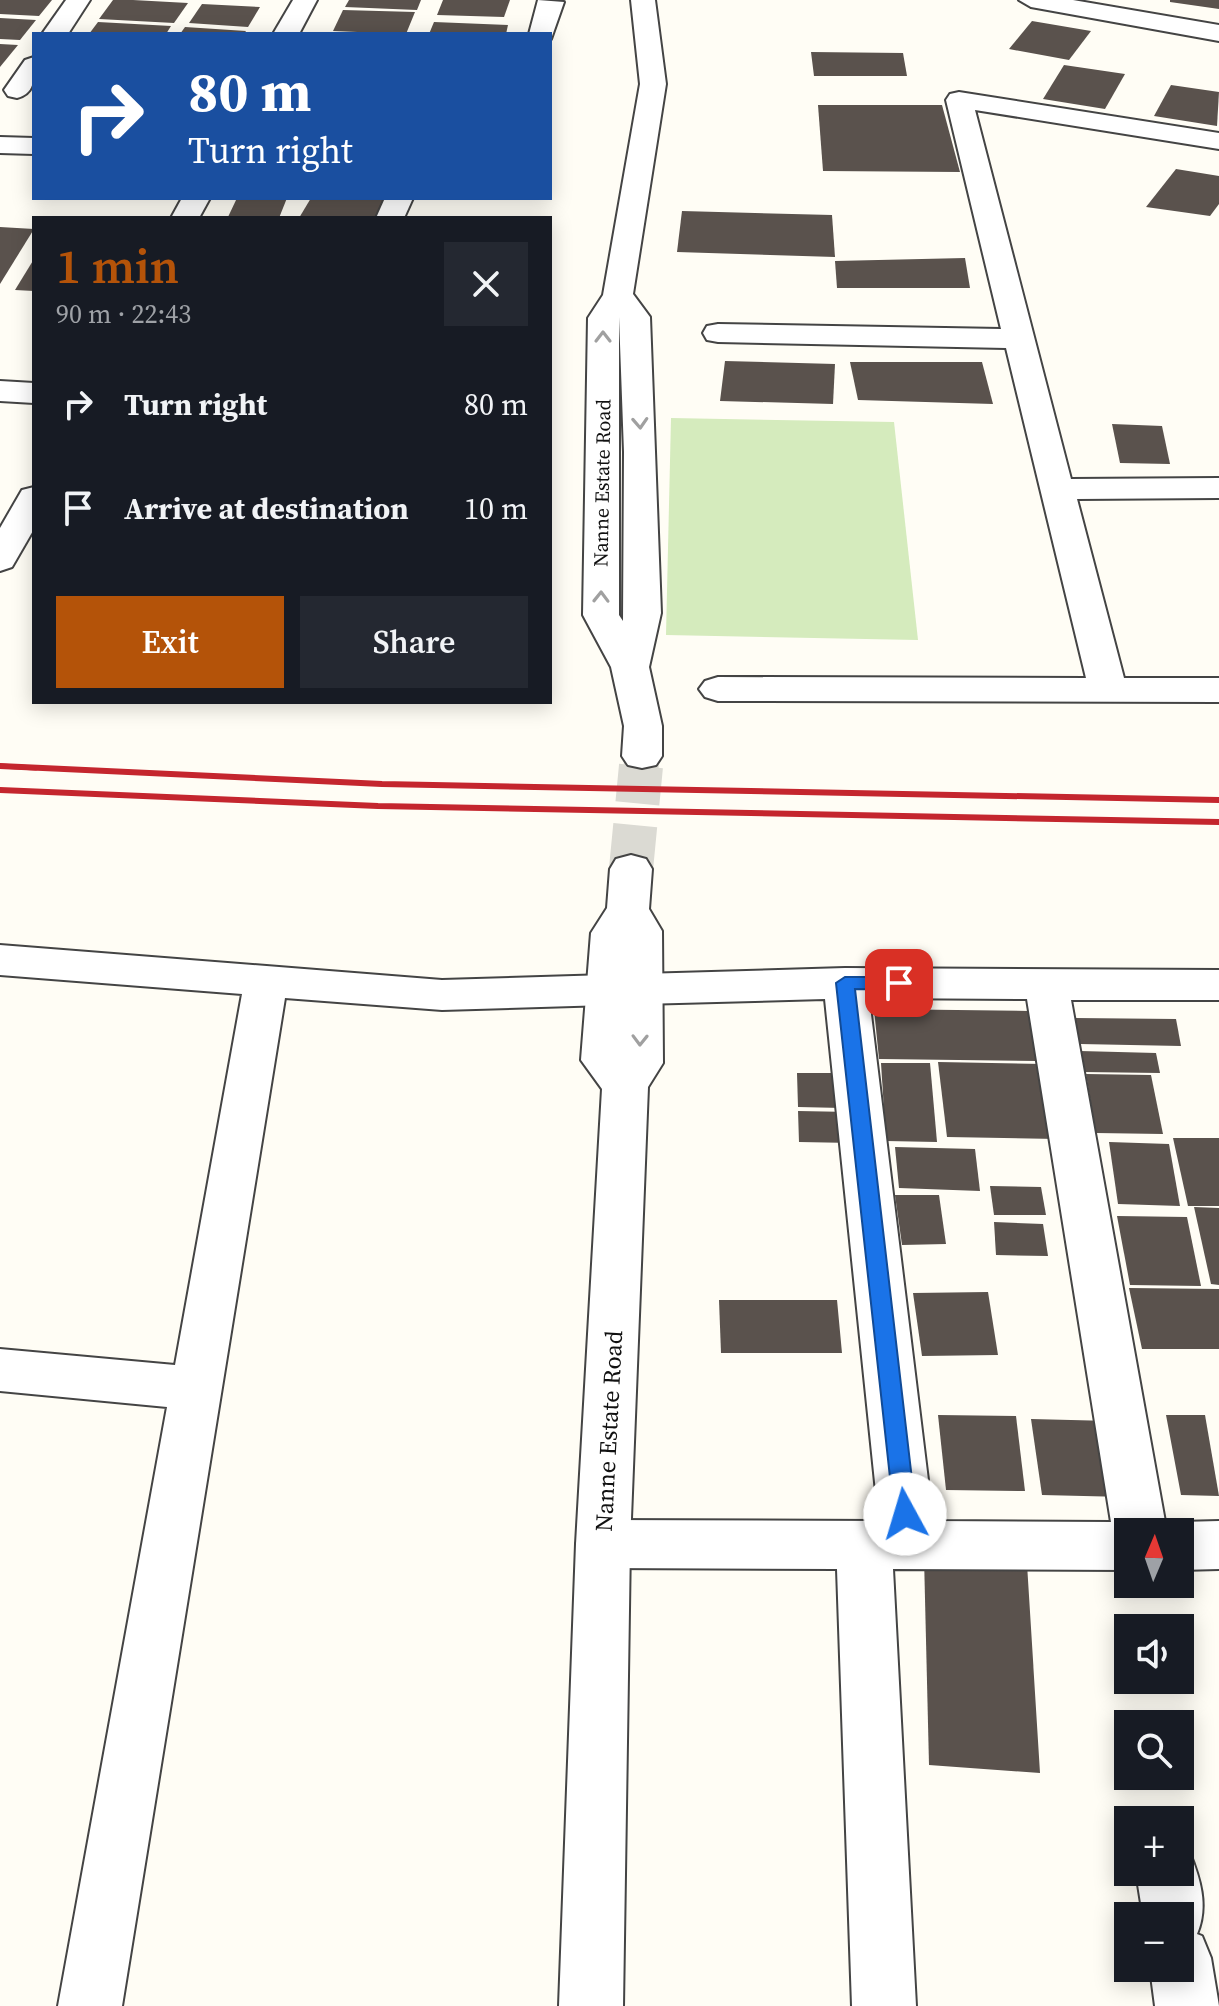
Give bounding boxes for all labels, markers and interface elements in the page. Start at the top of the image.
text: 80 m [188,53,311,130]
icon: right [56,64,160,168]
text: Turn right [188,126,353,175]
text: 1 min [56,233,179,299]
button: close [444,242,528,326]
text: 90 m · 22:43 [56,296,191,332]
one-way arrow [594,330,612,343]
icon: right [56,382,100,426]
text: Turn right [124,384,267,425]
text: 80 m [464,384,528,425]
street label: Nanne Estate Road [587,398,617,567]
one-way arrow [631,417,648,430]
icon: arrive [56,486,100,530]
text: Arrive at destination [124,488,409,529]
text: 10 m [464,488,528,529]
one-way arrow [592,590,610,603]
button: Exit [56,596,284,688]
button: Share [300,596,528,688]
pin [865,949,933,1017]
icon: arrive [877,961,921,1005]
one-way arrow [632,1034,649,1047]
street label: Nanne Estate Road [587,1329,630,1532]
position arrow [863,1472,947,1556]
north arrow [1114,1518,1194,1598]
map controls [1114,1518,1194,1982]
button: sound [1114,1614,1194,1694]
button: search [1114,1710,1194,1790]
button: + [1114,1806,1194,1886]
button: − [1114,1902,1194,1982]

